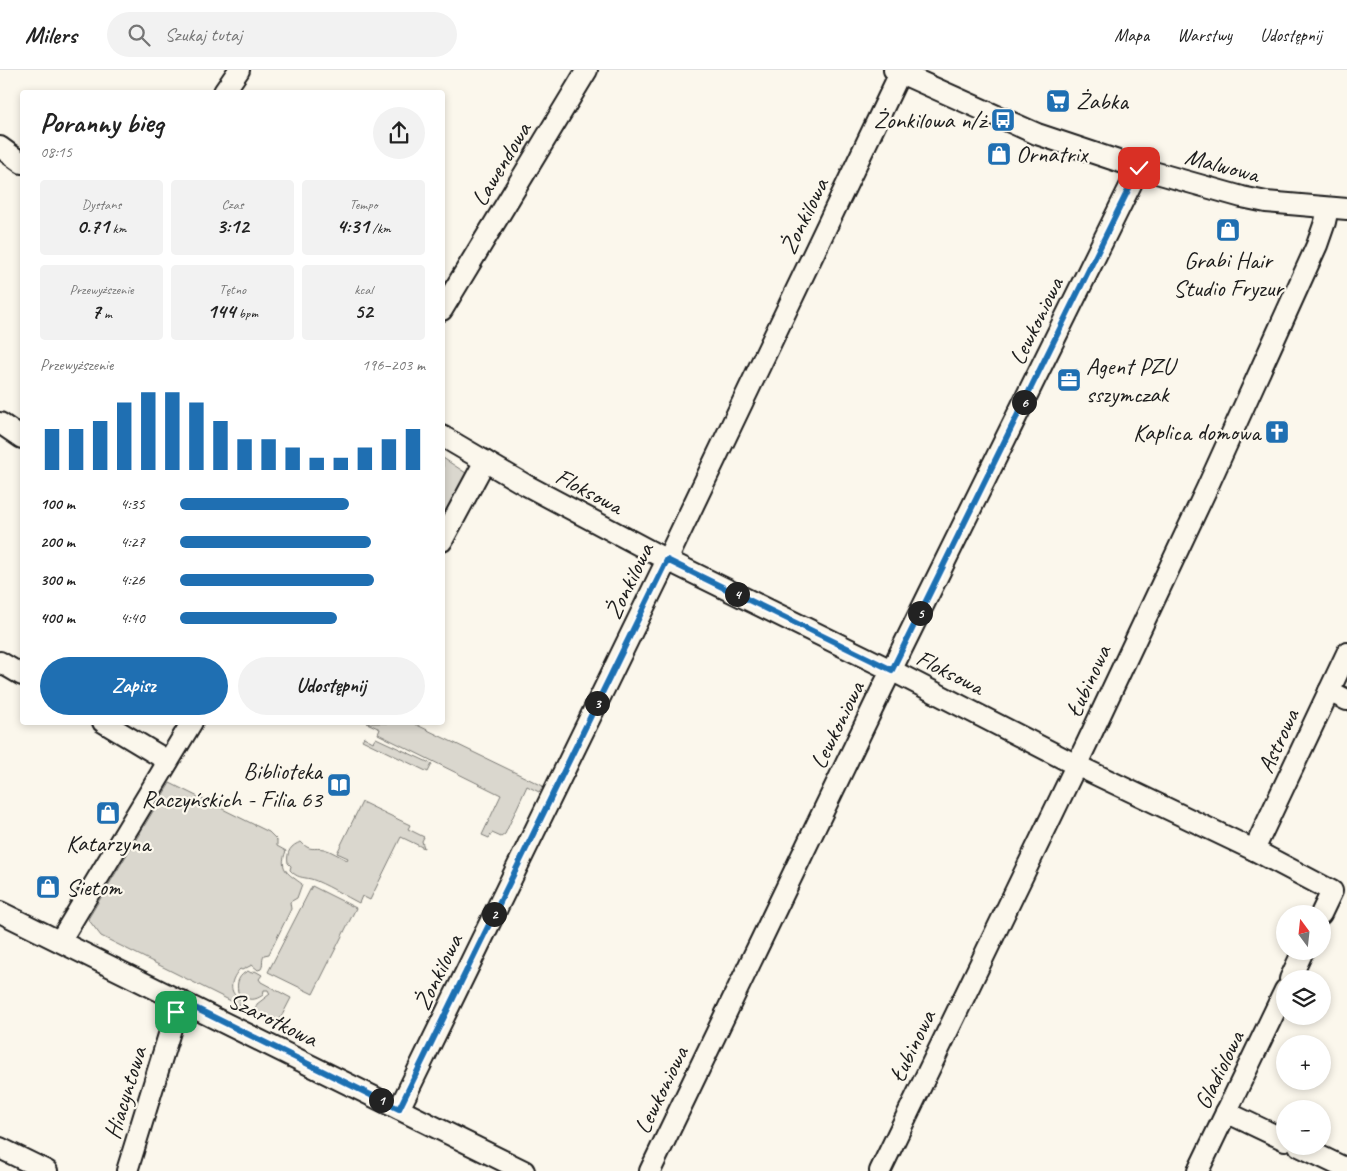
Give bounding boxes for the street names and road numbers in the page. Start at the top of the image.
street label: Lawendowa [464,115,538,211]
street label: Malwowa [1182,141,1264,190]
street label: Żonkilowa [773,172,836,259]
street label: Lewkoniowa [1002,271,1071,369]
street label: Floksowa [550,461,630,522]
street label: Żonkilowa [598,537,661,624]
street label: Łubinowa [1058,639,1118,722]
street label: Floksowa [911,642,991,703]
street label: Lewkoniowa [803,675,872,773]
street label: Astrowa [1250,703,1306,778]
street label: Żonkilowa [407,928,470,1015]
street label: Szarotkowa [224,985,324,1054]
street label: Łubinowa [882,1004,943,1087]
street label: Gladiolowa [1187,1025,1251,1114]
street label: Lewkoniowa [627,1040,696,1138]
street label: Hiacyntowa [97,1042,154,1143]

